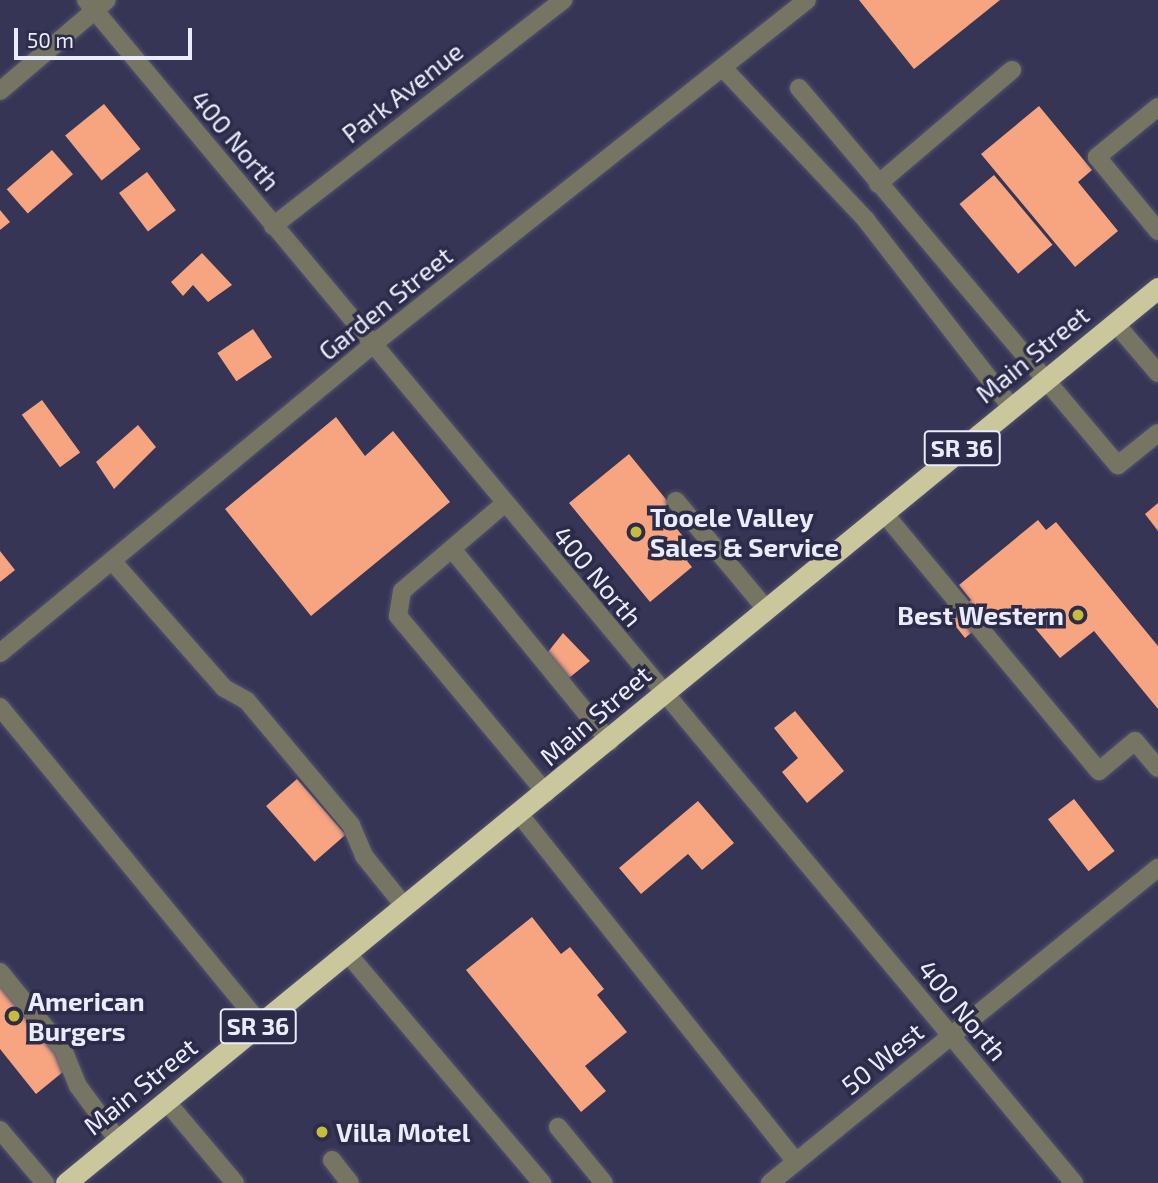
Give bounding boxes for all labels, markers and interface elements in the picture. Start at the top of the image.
scale bar [18,14,196,58]
text: 50 m [27,27,74,52]
street label: Park Avenue [335,35,469,149]
street label: 400 North [185,83,287,197]
street label: Garden Street [312,240,458,366]
street label: Main Street [969,299,1095,409]
road number: SR 36 [923,428,1000,468]
place label: Tooele Valley Sales & Service [650,501,839,562]
street label: 400 North [547,519,649,633]
marker: Tooele Valley Sales & Service [628,524,644,540]
place label: Best Western [897,599,1064,631]
marker: Best Western [1070,607,1086,623]
street label: Main Street [533,658,657,772]
street label: 400 North [912,953,1014,1067]
place label: American Burgers [28,985,145,1046]
road number: SR 36 [219,1006,296,1046]
marker: American Burgers [6,1008,22,1024]
street label: 50 West [835,1015,929,1101]
street label: Main Street [77,1031,203,1141]
place label: Villa Motel [336,1116,470,1148]
marker: Villa Motel [314,1124,330,1140]

